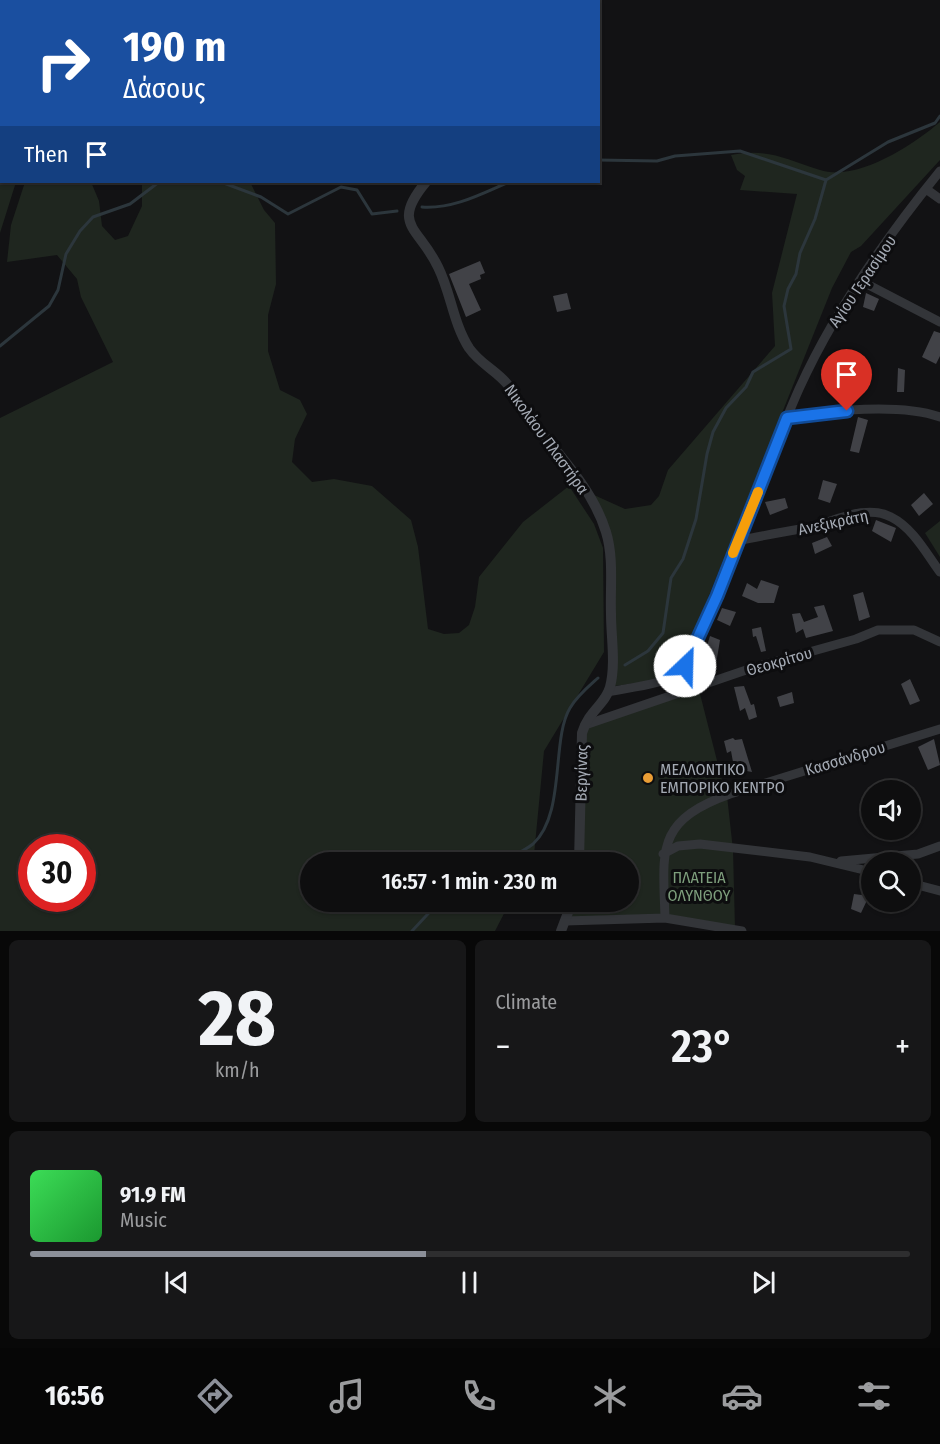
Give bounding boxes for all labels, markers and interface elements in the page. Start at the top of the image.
text: 190 m [123,22,226,72]
icon: right [24,24,102,102]
text: Δάσους [123,73,205,105]
icon: arrive [80,138,113,171]
text: Then [24,141,68,168]
street label: Αγίου Γερασίμου [825,232,900,331]
pin [821,349,872,411]
icon: arrive [830,358,863,391]
street label: Νικολάου Πλαστήρα [500,381,593,498]
street label: Ανεξικράτη [796,506,870,539]
position arrow [653,634,717,698]
street label: Θεοκρίτου [744,643,814,680]
street label: Κασσάνδρου [803,737,887,780]
street label: Βεργίνας [572,744,591,802]
place label: ΜΕΛΛΟΝΤΙΚΟ ΕΜΠΟΡΙΚΟ ΚΕΝΤΡΟ [660,760,785,797]
marker: ΜΕΛΛΟΝΤΙΚΟ ΕΜΠΟΡΙΚΟ ΚΕΝΤΡΟ [641,771,655,785]
map controls [861,780,921,912]
button: sound [861,780,921,840]
speed limit sign: 30 [18,834,96,912]
button: search [861,852,921,912]
text: 16:57 · 1 min · 230 m [382,868,557,895]
park label: ΠΛΑΤΕΙΑ ΟΛΥΝΘΟΥ [668,868,730,905]
text: 28 [199,972,276,1066]
text: Climate [496,990,557,1014]
text: 23° [671,1020,734,1074]
text: − [496,1027,510,1067]
text: + [895,1027,910,1067]
text: km/h [215,1058,260,1082]
text: 91.9 FM [120,1181,186,1208]
text: Music [120,1208,167,1232]
icon: previous [160,1266,193,1299]
icon: pause [453,1266,486,1299]
icon: next [747,1266,780,1299]
icon: directions [194,1375,236,1417]
icon: music [326,1375,368,1417]
icon: phone [458,1375,500,1417]
icon: climate [589,1375,631,1417]
icon: car [721,1375,763,1417]
icon: filters [853,1375,895,1417]
text: 16:56 [45,1380,104,1412]

